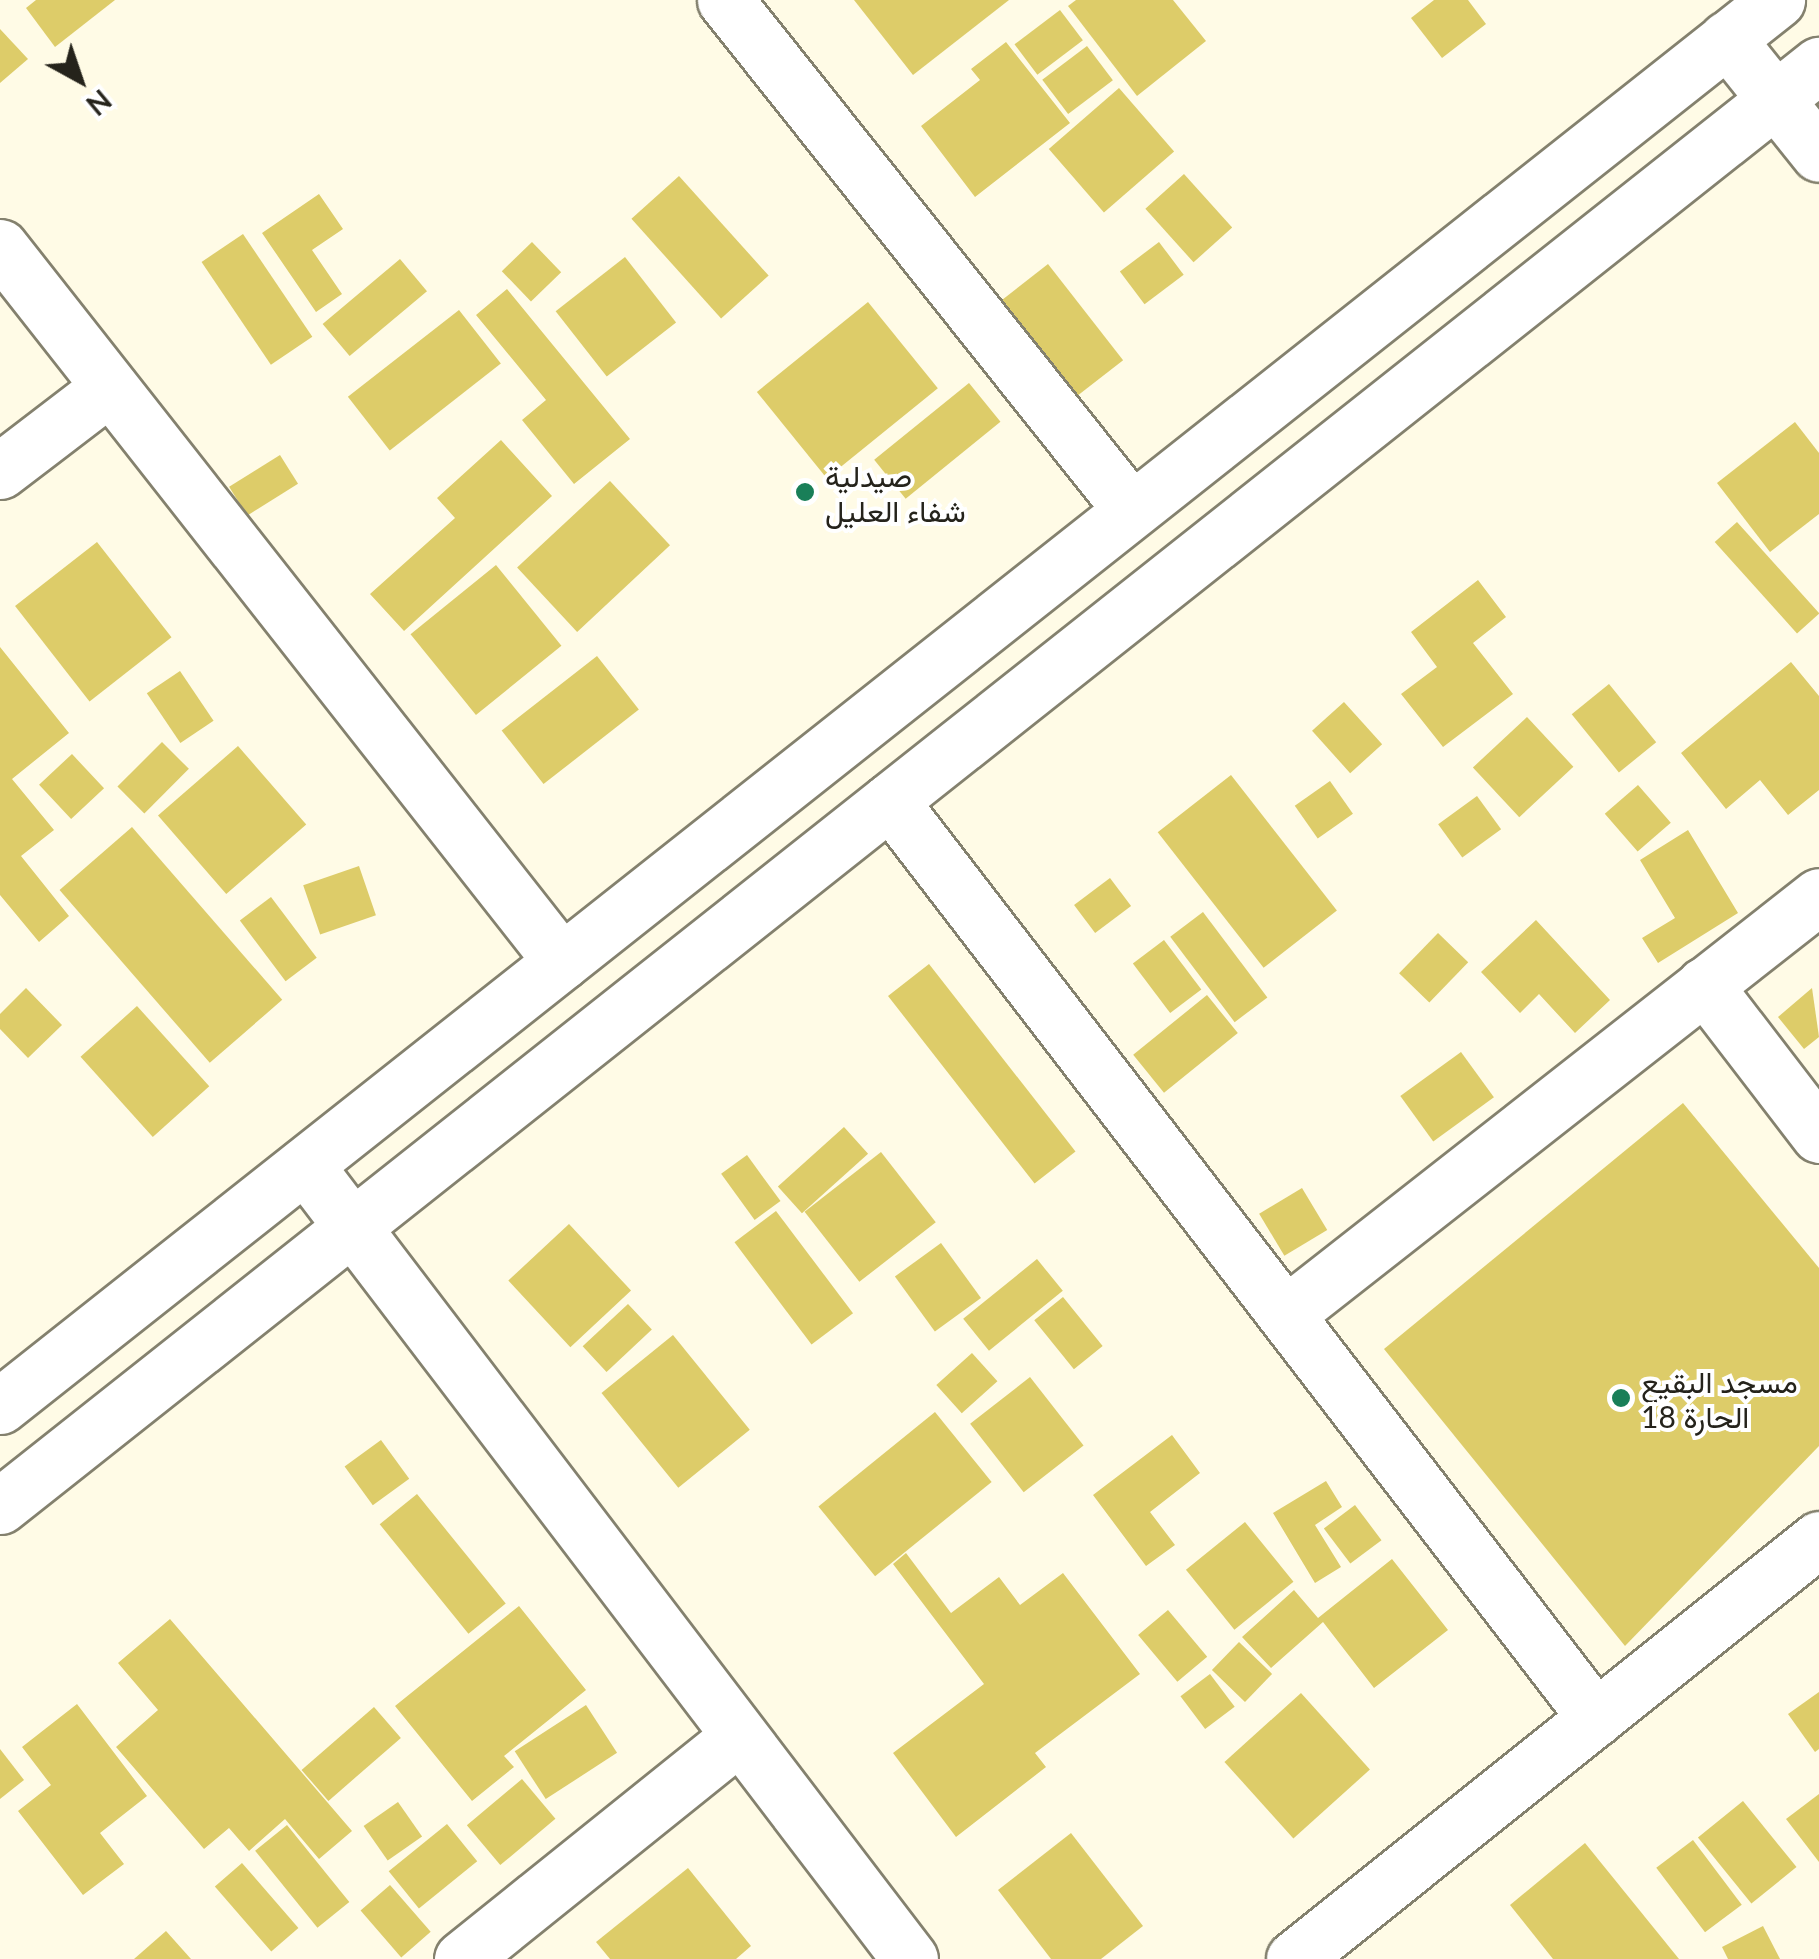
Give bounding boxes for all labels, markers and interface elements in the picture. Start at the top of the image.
north arrow [30,30,130,130]
text: N [80,83,118,123]
place label: صيدلية شفاء العليل [825,457,966,528]
marker: صيدلية شفاء العليل [794,481,816,503]
place label: مسجد البقيع الحارة 18 [1641,1363,1798,1434]
marker: مسجد البقيع الحارة 18 [1610,1387,1632,1409]

